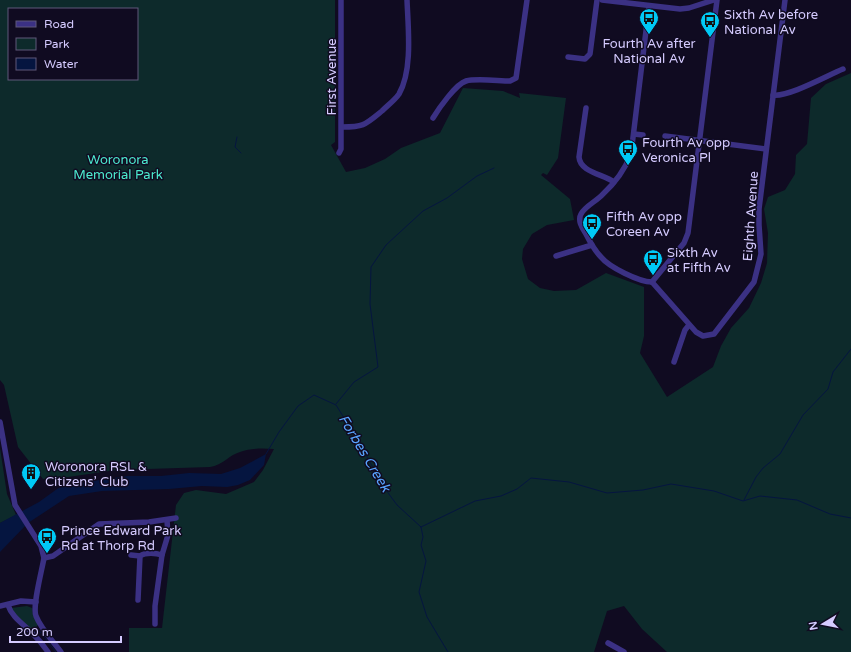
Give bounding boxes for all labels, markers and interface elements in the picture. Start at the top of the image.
bus stop icon: Fourth Av after National Av [638,7,660,35]
place label: Sixth Av before National Av [724,7,818,38]
legend [8,8,138,80]
bus stop icon: Sixth Av before National Av [699,10,721,38]
text: Road [44,17,74,31]
place label: Fourth Av after National Av [602,36,696,67]
text: Park [44,37,70,51]
street label: First Avenue [324,38,340,116]
text: Water [44,57,79,71]
place label: Fourth Av opp Veronica Pl [642,135,730,166]
bus stop icon: Fourth Av opp Veronica Pl [617,138,639,166]
park label: Woronora Memorial Park [73,152,163,183]
street label: Eighth Avenue [740,170,762,262]
place label: Fifth Av opp Coreen Av [606,209,682,240]
bus stop icon: Fifth Av opp Coreen Av [581,212,603,240]
place label: Sixth Av at Fifth Av [667,245,731,276]
bus stop icon: Sixth Av at Fifth Av [642,248,664,276]
water label: Forbes Creek [335,411,395,496]
place label: Woronora RSL & Citizens’ Club [45,459,147,490]
building icon: Woronora RSL & Citizens’ Club [20,462,42,490]
place label: Prince Edward Park Rd at Thorp Rd [61,523,181,554]
bus stop icon: Prince Edward Park Rd at Thorp Rd [36,526,58,554]
north arrow [803,604,843,644]
scale bar [10,618,121,644]
text: N [806,620,821,631]
text: 200 m [16,625,53,639]

